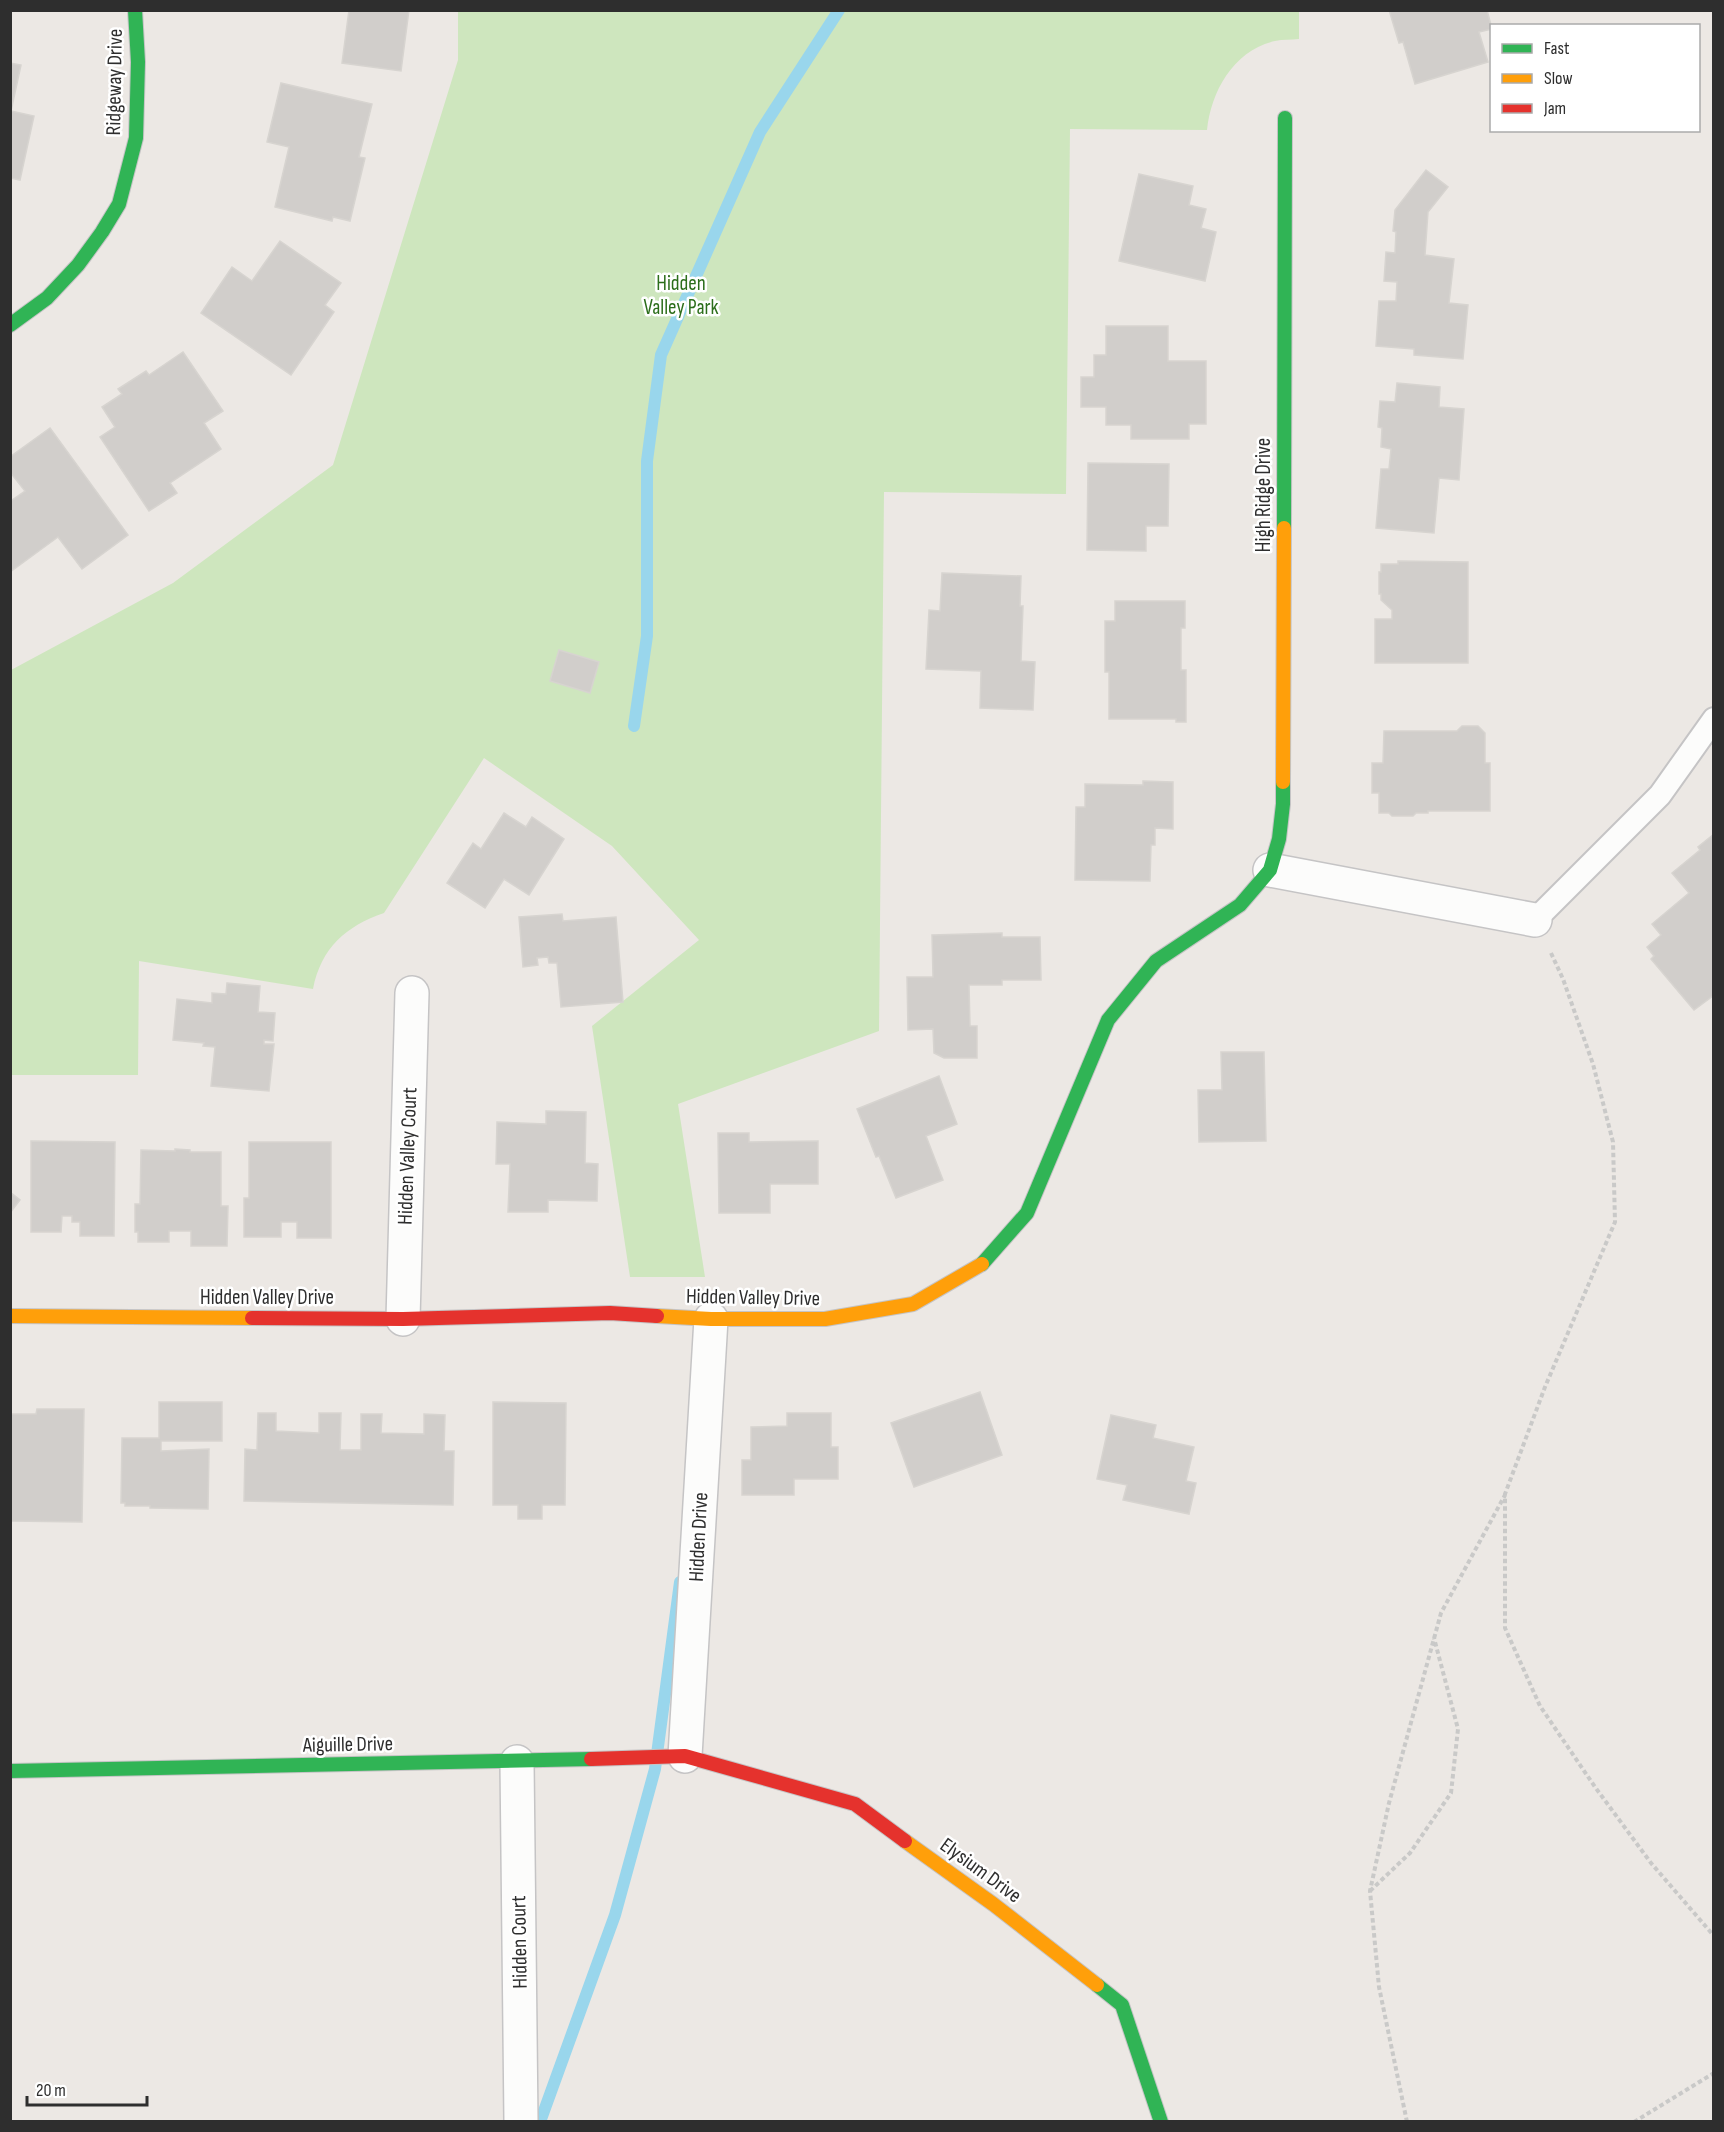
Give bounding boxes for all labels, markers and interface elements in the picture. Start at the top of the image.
legend [1490,24,1700,132]
street label: Ridgeway Drive [101,28,128,136]
text: Fast [1544,38,1570,59]
text: Slow [1544,68,1573,89]
text: Jam [1543,98,1566,119]
park label: Hidden Valley Park [643,271,719,320]
street label: High Ridge Drive [1251,438,1276,552]
street label: Hidden Valley Court [393,1087,422,1225]
street label: Hidden Valley Drive [686,1284,820,1311]
street label: Hidden Valley Drive [200,1285,334,1310]
street label: Hidden Drive [684,1492,713,1582]
street label: Aiguille Drive [302,1731,393,1758]
street label: Elysium Drive [935,1833,1026,1908]
street label: Hidden Court [506,1895,533,1989]
scale bar [27,2069,147,2107]
text: 20 m [36,2080,66,2101]

